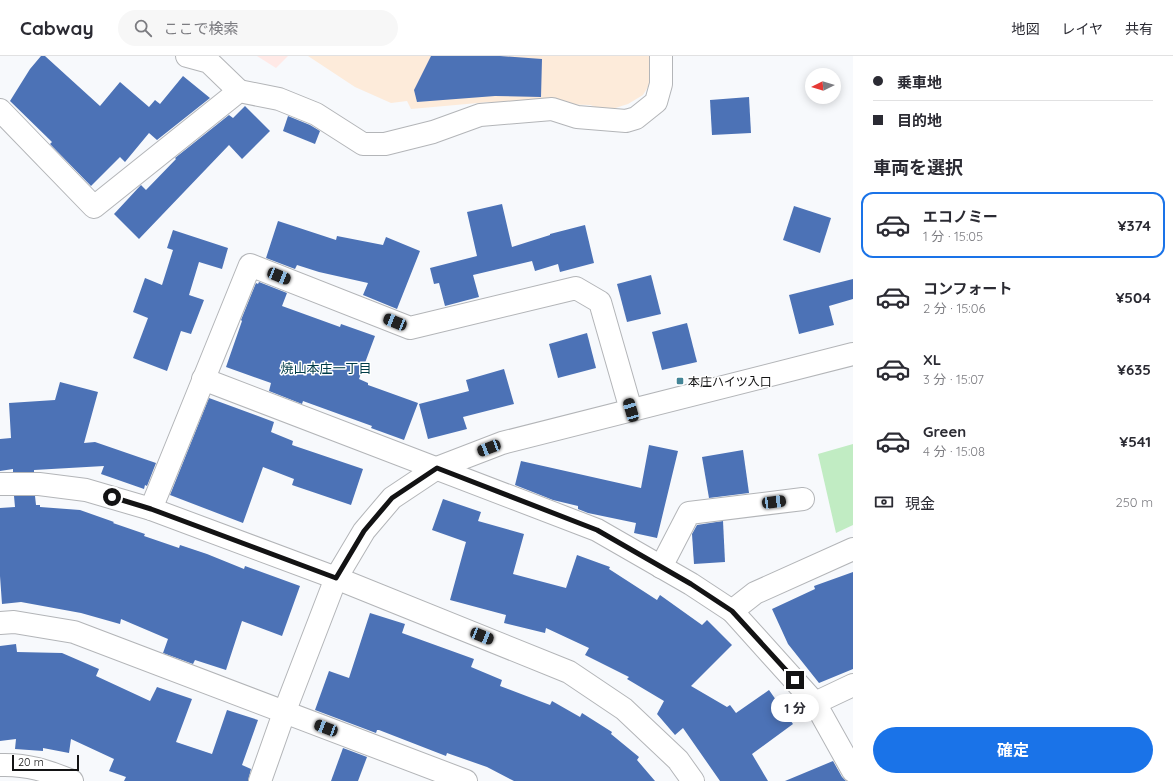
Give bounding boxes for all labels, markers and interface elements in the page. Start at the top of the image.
search box [118,10,398,46]
text: Cabway [20,16,94,40]
icon: search [132,17,154,39]
text: ここで検索 [164,19,239,38]
text: 地図 [1011,20,1039,38]
text: レイヤ [1061,20,1103,38]
text: 共有 [1125,20,1153,38]
north arrow [805,68,841,104]
map controls [805,68,841,104]
text: 乗車地 [897,73,942,92]
text: 目的地 [897,111,942,130]
text: 車両を選択 [873,156,963,179]
icon: car [875,207,911,243]
text: エコノミー [923,207,998,226]
text: ¥374 [1118,216,1151,235]
text: 1 分 · 15:05 [923,228,983,244]
car [266,266,292,286]
icon: car [875,279,911,315]
text: コンフォート [923,279,1013,298]
text: ¥504 [1115,288,1151,307]
text: 2 分 · 15:06 [923,300,985,316]
car [382,312,408,332]
text: XL [923,350,941,369]
icon: car [875,351,911,387]
district label: 焼山本庄一丁目 [280,360,372,376]
text: ¥635 [1117,360,1151,379]
text: 3 分 · 15:07 [923,371,984,387]
place label: 本庄ハイツ入口 [688,374,772,389]
marker: 本庄ハイツ入口 [675,376,685,386]
car [622,397,640,423]
text: Green [923,422,966,441]
icon: car [875,423,911,459]
text: ¥541 [1119,432,1151,451]
car [476,438,502,458]
text: 4 分 · 15:08 [923,443,985,459]
route start [103,488,121,506]
icon: cash [873,491,895,513]
text: 現金 [905,494,935,513]
text: 250 m [1116,494,1153,510]
car [761,495,787,509]
car [469,626,495,646]
route end [786,671,804,689]
callout: 1 分 [771,694,819,722]
text: 1 分 [784,700,806,716]
car [313,718,339,738]
button: 確定 [873,727,1153,773]
scale bar [12,753,79,772]
text: 20 m [18,755,44,769]

